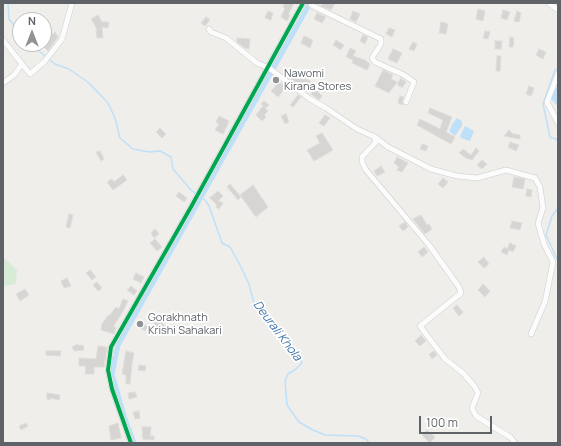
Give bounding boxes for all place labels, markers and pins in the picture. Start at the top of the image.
place label: Nawomi Kirana Stores [284,67,351,93]
marker: Nawomi Kirana Stores [271,75,281,85]
place label: Gorakhnath Krishi Sahakari [148,311,222,337]
marker: Gorakhnath Krishi Sahakari [135,319,145,329]

